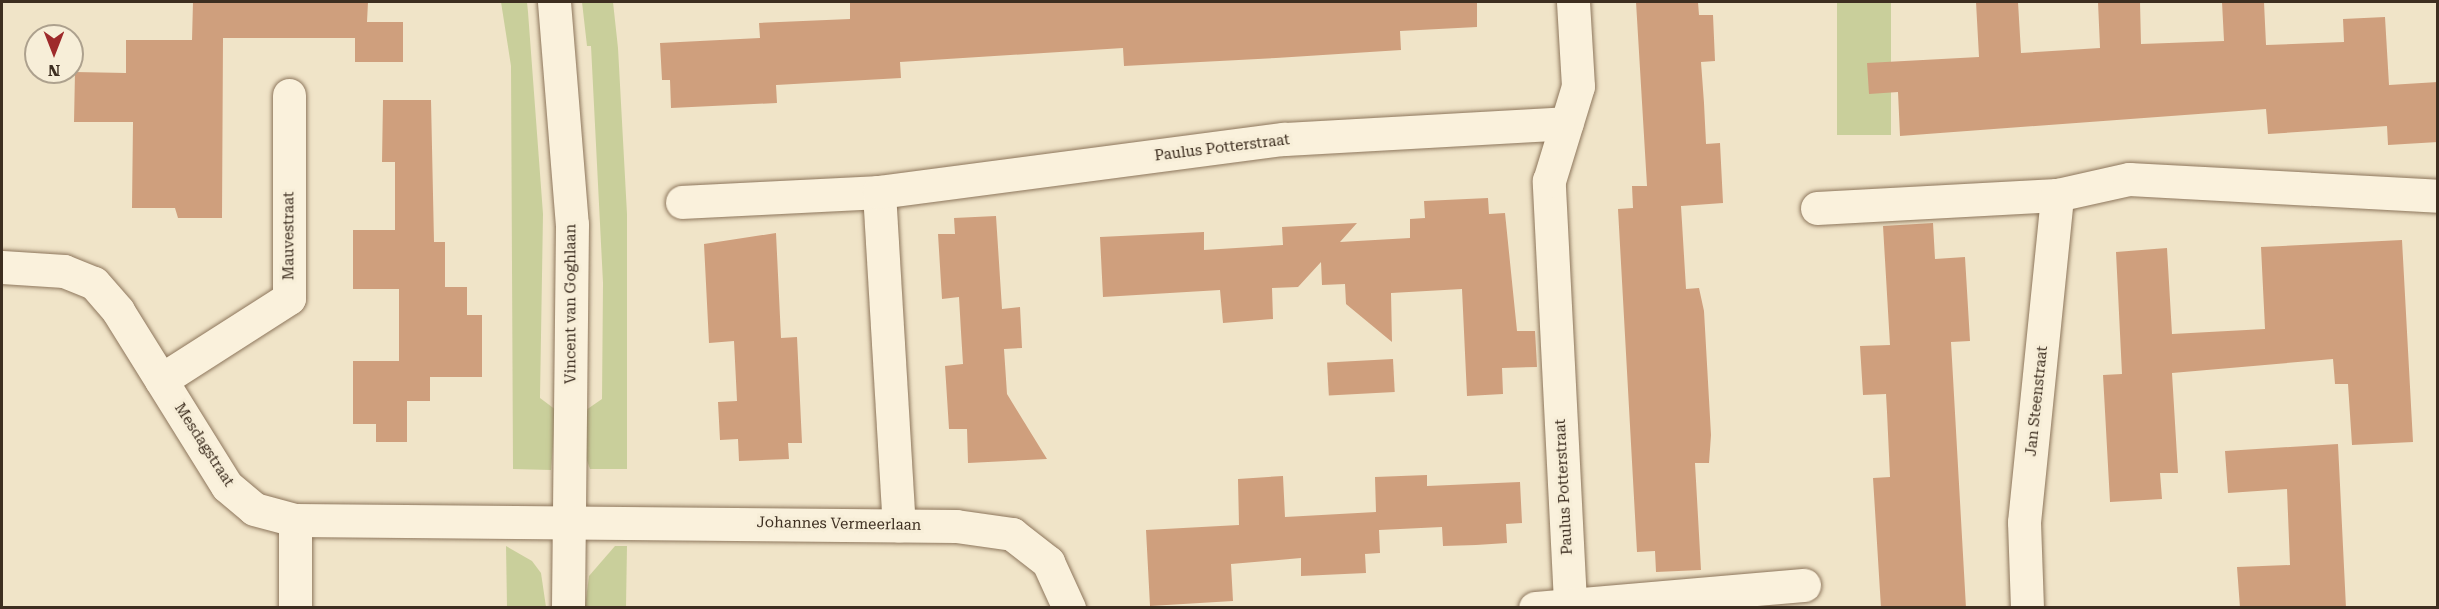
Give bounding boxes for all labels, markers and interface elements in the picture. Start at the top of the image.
north arrow [24,24,84,84]
text: N [48,61,60,80]
street label: Paulus Potterstraat [1153,131,1291,165]
street label: Mauvestraat [280,192,298,280]
street label: Vincent van Goghlaan [562,224,580,384]
street label: Jan Steenstraat [2022,345,2052,457]
street label: Mesdagstraat [170,400,238,490]
street label: Paulus Potterstraat [1551,419,1577,555]
street label: Johannes Vermeerlaan [757,514,921,534]

